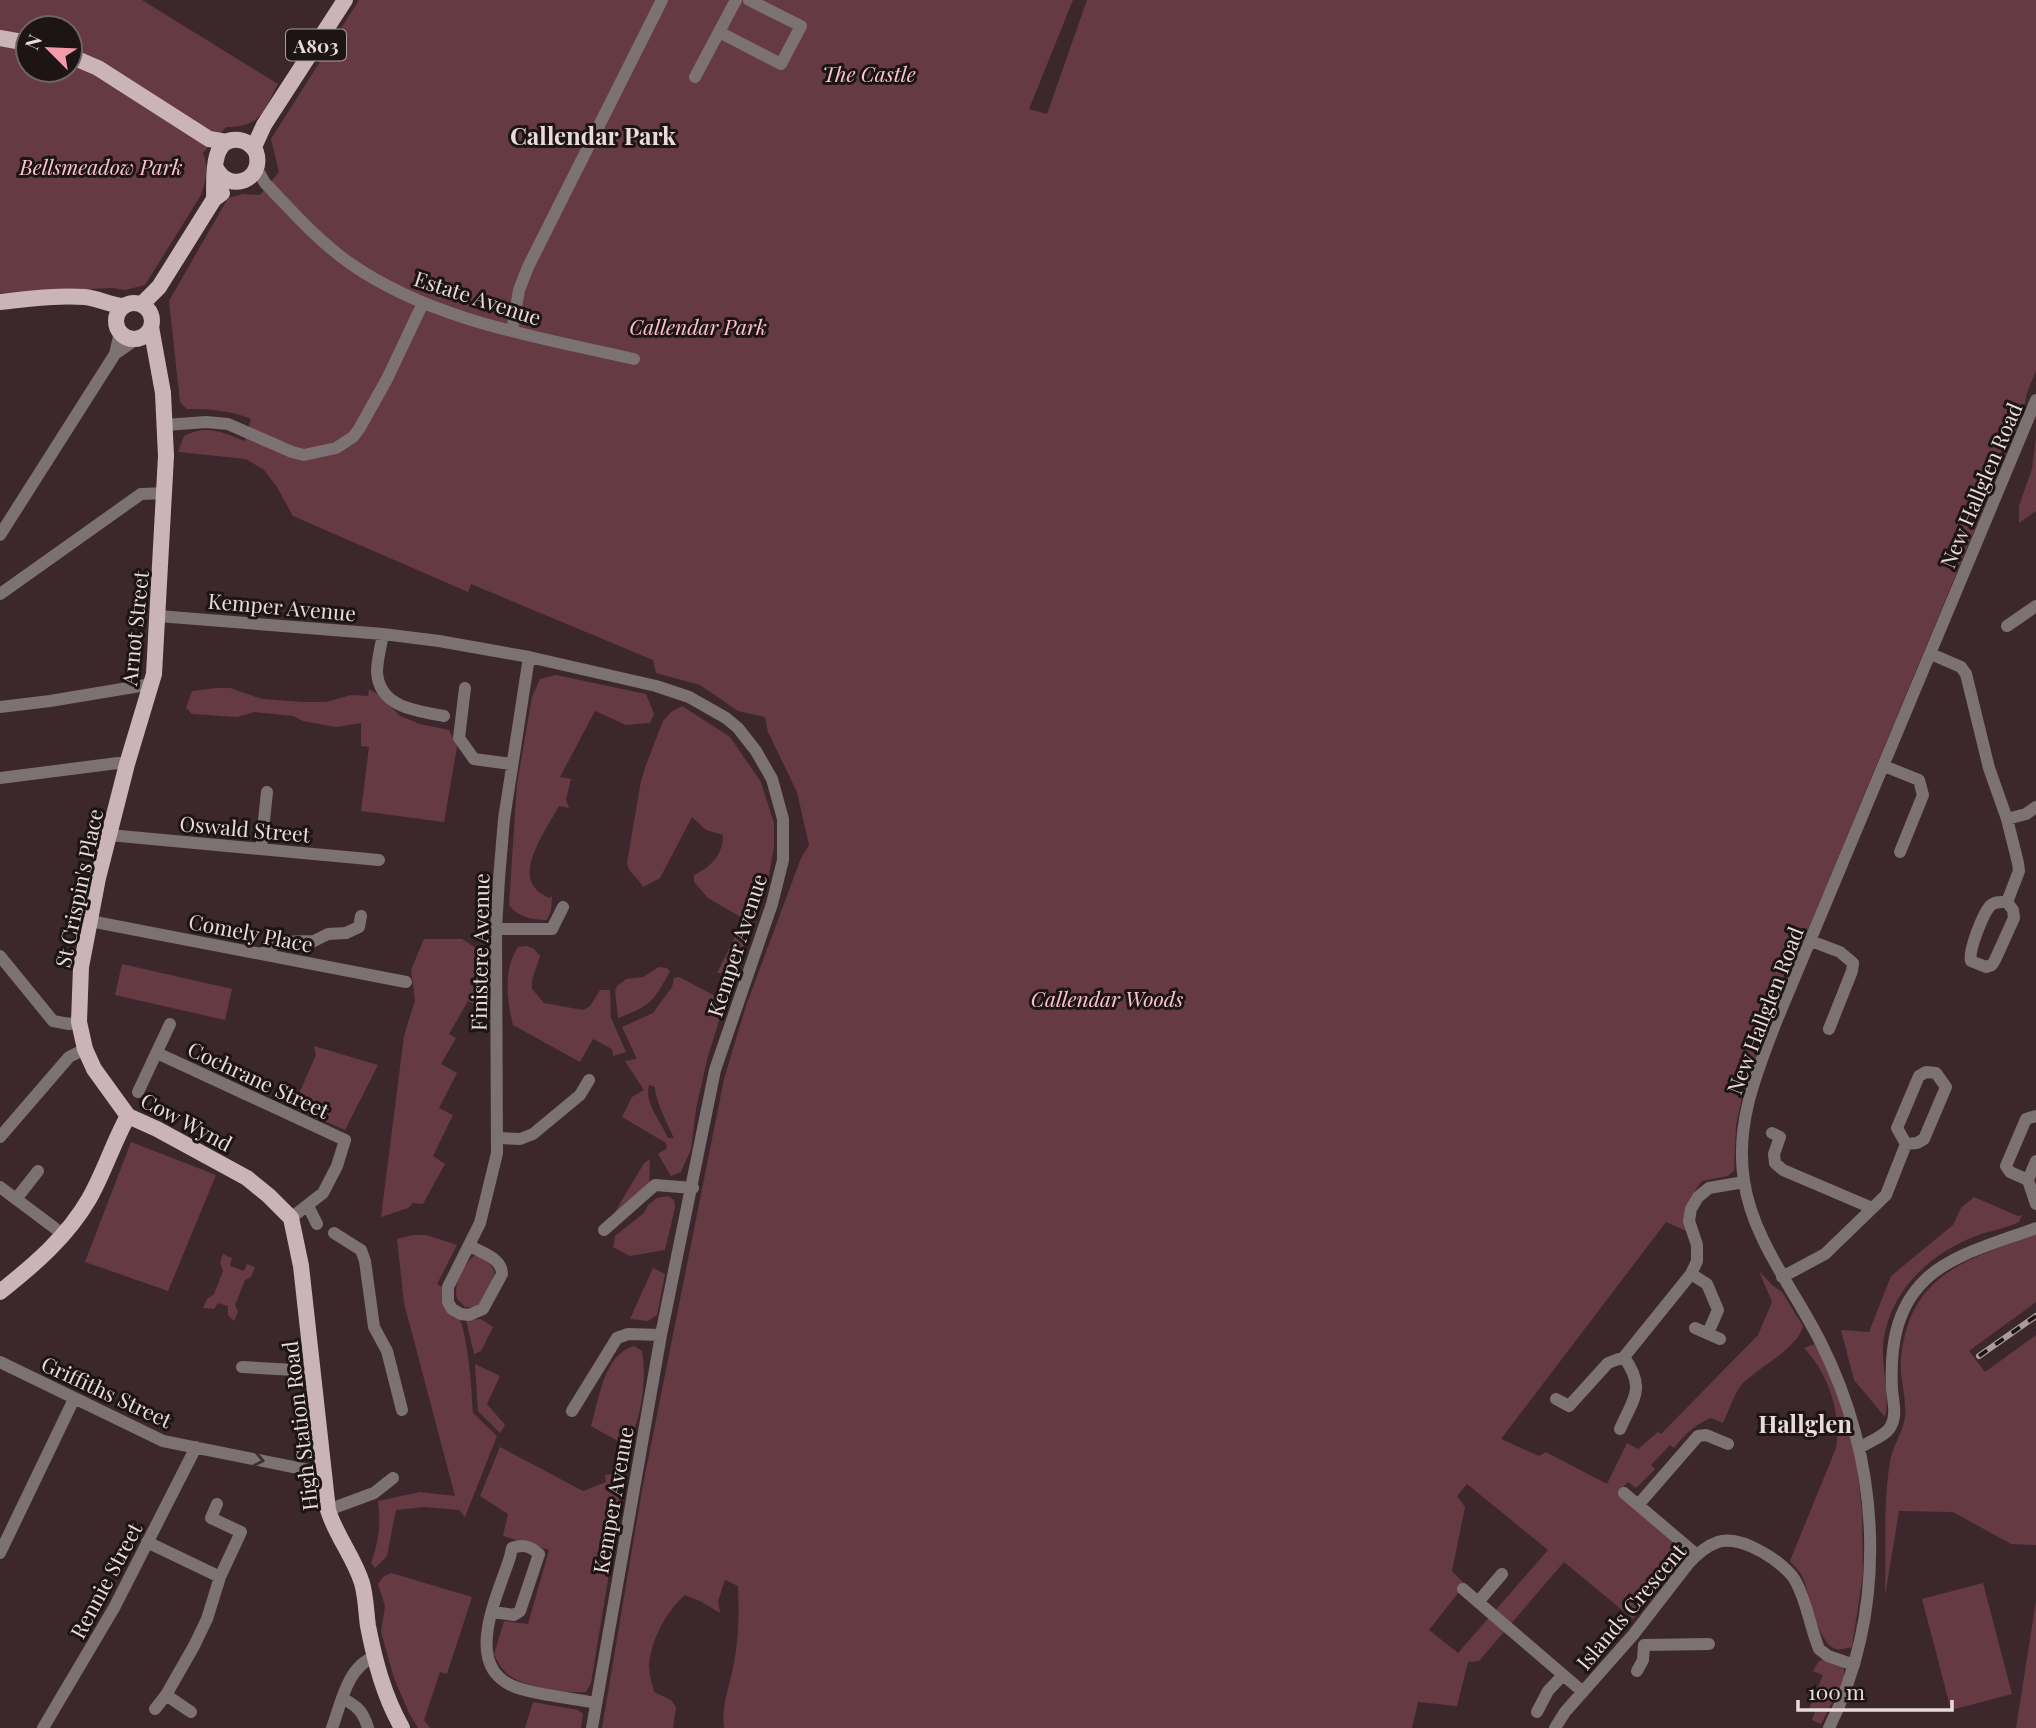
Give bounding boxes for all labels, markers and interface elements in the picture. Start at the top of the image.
north arrow [14,14,84,84]
text: N [18,30,47,53]
road number: A803 [286,30,346,60]
park label: The Castle [822,59,916,87]
district label: Callendar Park [510,119,677,151]
park label: Bellsmeadow Park [18,152,183,180]
street label: Estate Avenue [411,263,545,331]
park label: Callendar Park [629,312,767,340]
street label: New Hallglen Road [1933,398,2027,572]
street label: Arnot Street [114,569,154,688]
street label: Kemper Avenue [207,586,357,626]
street label: St Crispin's Place [48,806,108,970]
street label: Oswald Street [178,808,312,848]
street label: Kemper Avenue [700,870,772,1020]
street label: Finistere Avenue [464,873,494,1031]
street label: Comely Place [187,906,315,958]
street label: New Hallglen Road [1719,922,1809,1098]
park label: Callendar Woods [1031,984,1183,1012]
street label: Cochrane Street [184,1034,335,1124]
street label: Cow Wynd [136,1085,238,1157]
street label: High Station Road [275,1340,323,1512]
street label: Griffiths Street [37,1349,177,1434]
district label: Hallglen [1758,1407,1852,1439]
street label: Kemper Avenue [585,1424,639,1576]
one-way arrow [253,1452,265,1467]
street label: Rennie Street [63,1517,148,1643]
street label: Islands Crescent [1569,1537,1691,1675]
scale bar [1798,1668,1952,1712]
text: 100 m [1808,1677,1865,1705]

